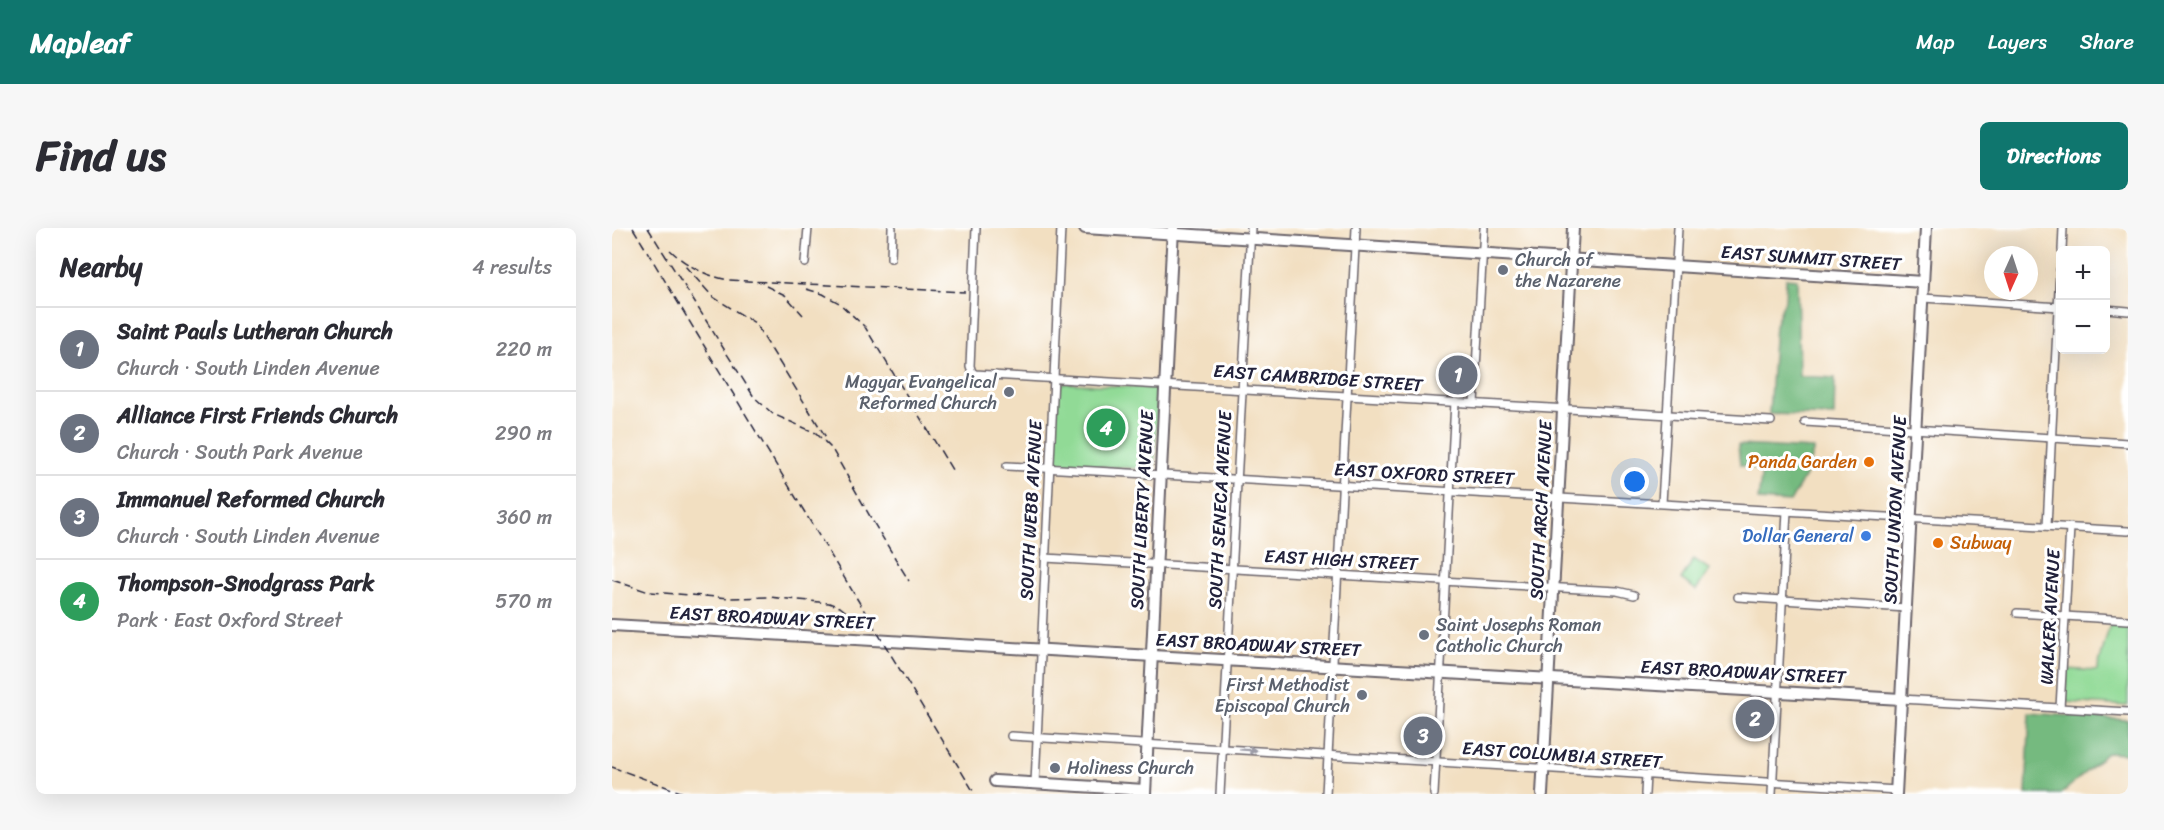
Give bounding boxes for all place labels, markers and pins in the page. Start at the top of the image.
place label: Church of the Nazarene [1515,244,1621,297]
marker: Church of the Nazarene [1496,263,1510,277]
pin: 1 [1438,352,1478,398]
place label: Magyar Evangelical Reformed Church [845,366,998,419]
marker: Magyar Evangelical Reformed Church [1002,385,1016,399]
pin: 4 [1086,406,1126,450]
place label: Panda Garden [1748,446,1857,478]
marker: Panda Garden [1862,455,1876,469]
place label: Dollar General [1742,520,1855,552]
place label: Subway [1950,527,2012,559]
marker: Dollar General [1859,529,1873,543]
marker: Subway [1931,536,1945,550]
place label: Saint Josephs Roman Catholic Church [1436,609,1601,662]
marker: Saint Josephs Roman Catholic Church [1417,628,1431,642]
place label: First Methodist Episcopal Church [1215,669,1350,722]
marker: First Methodist Episcopal Church [1355,688,1369,702]
pin: 2 [1736,696,1774,742]
pin: 3 [1404,714,1442,758]
place label: Holiness Church [1067,752,1194,784]
marker: Holiness Church [1048,761,1062,775]

